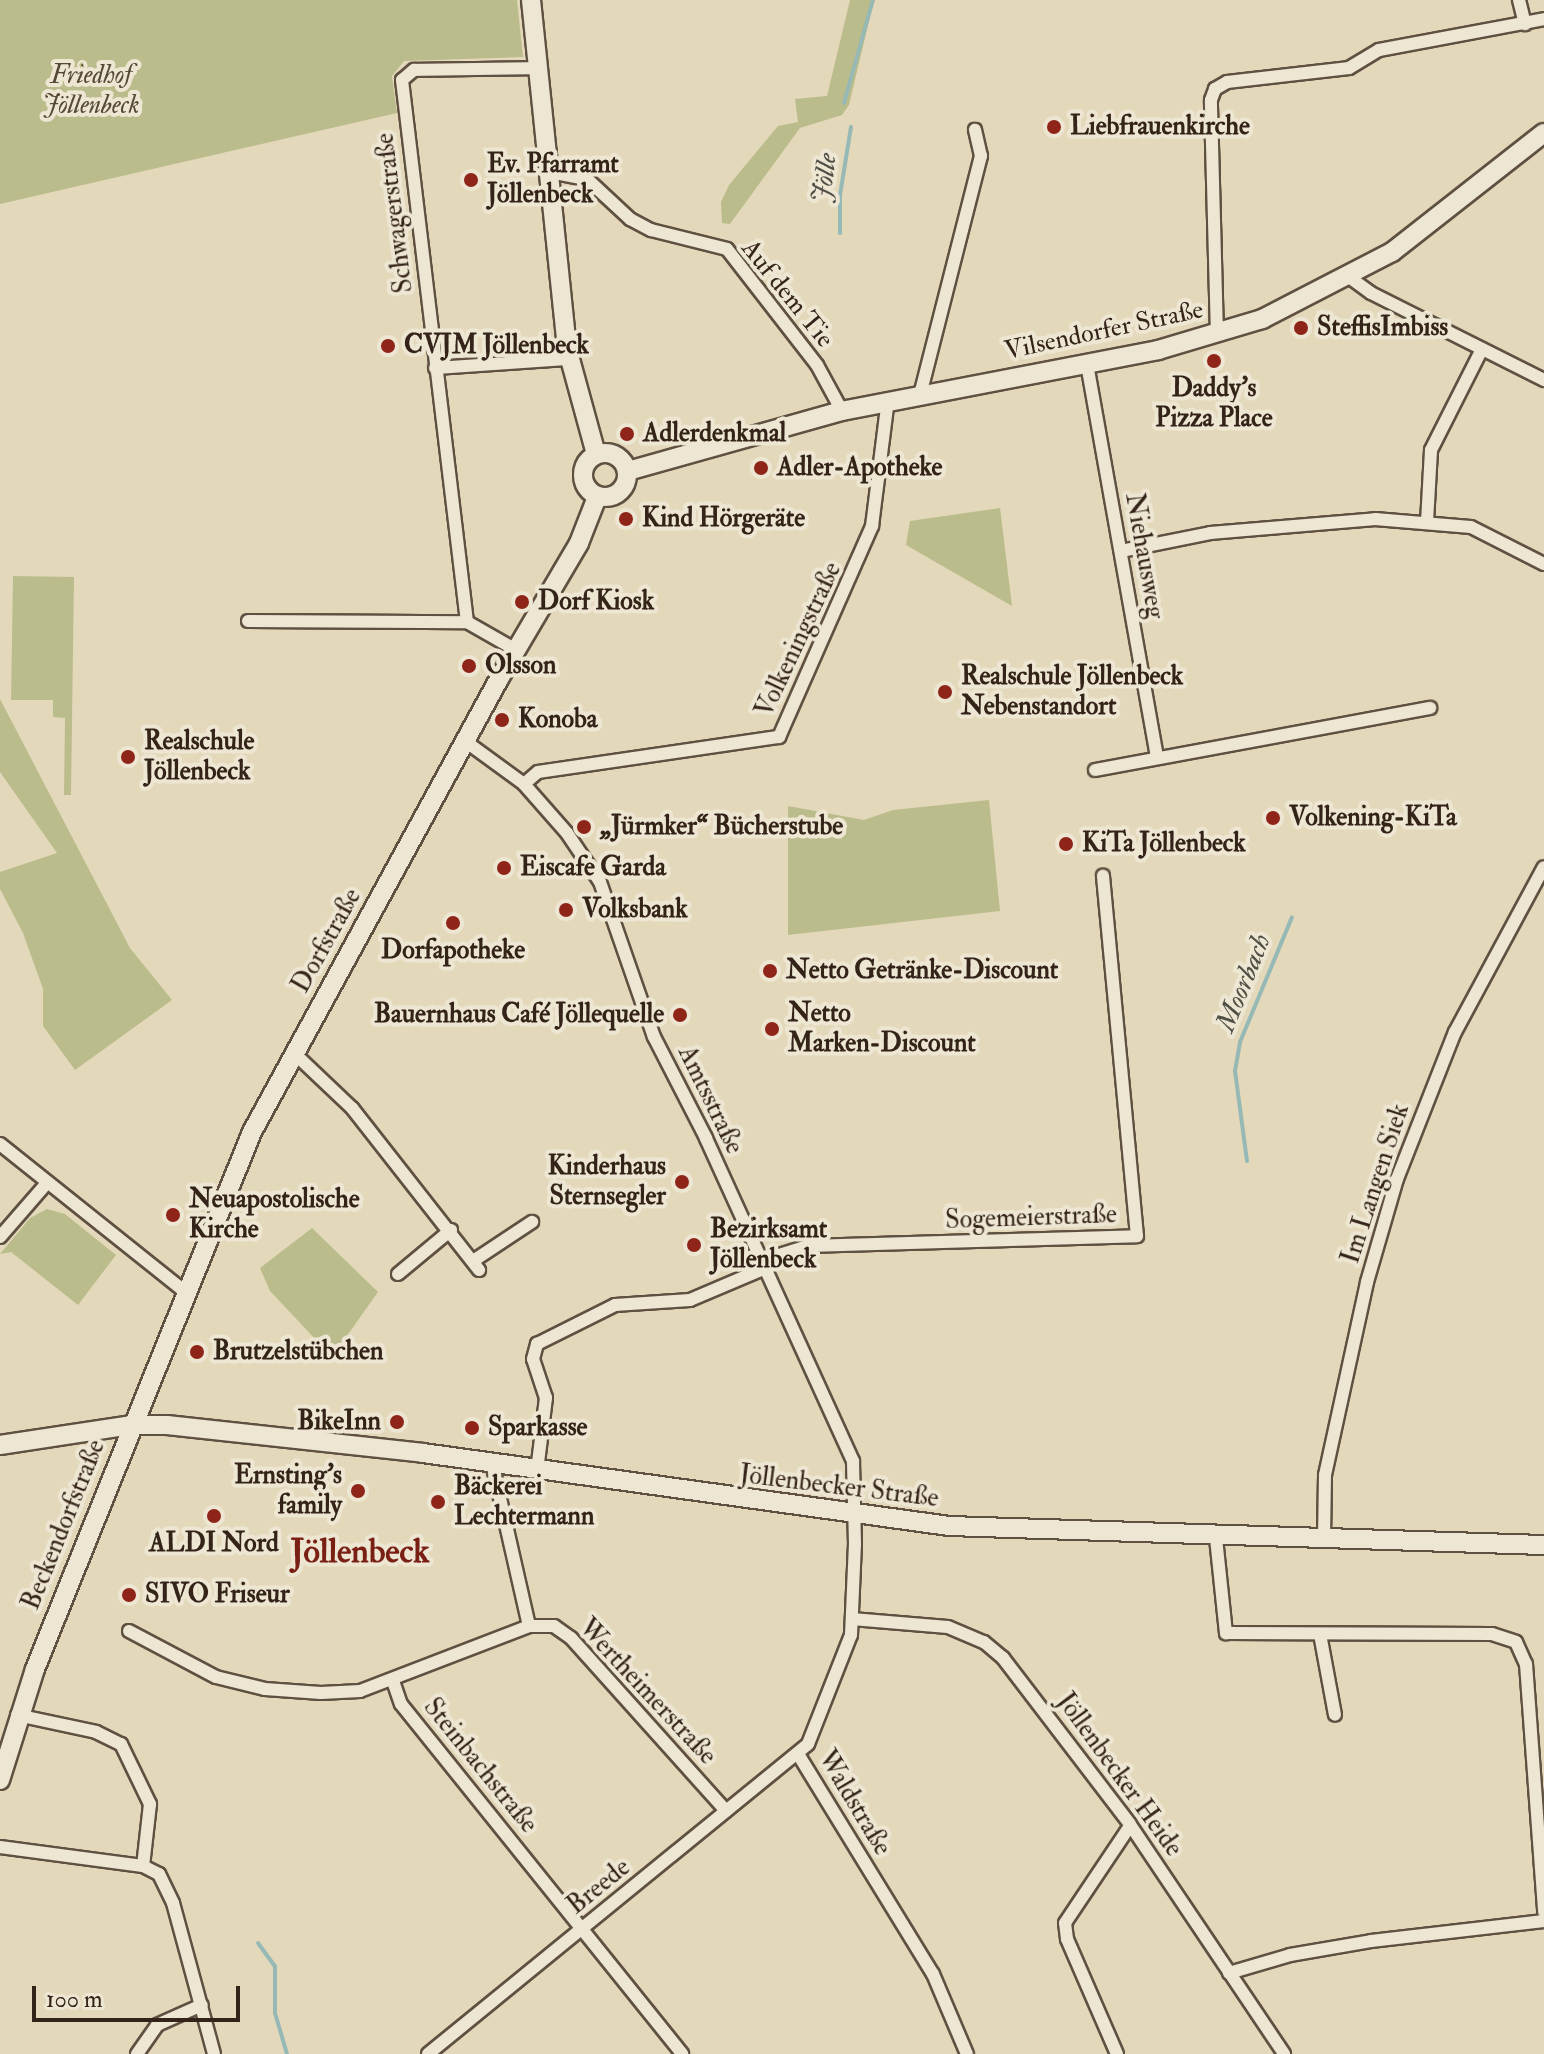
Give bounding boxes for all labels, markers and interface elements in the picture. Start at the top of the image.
park label: Friedhof Jöllenbeck [43,60,139,122]
place label: Liebfrauenkirche [1070,111,1250,143]
marker: Liebfrauenkirche [1045,118,1063,136]
street label: Schwagerstraße [370,131,420,295]
place label: Ev. Pfarramt Jöllenbeck [487,149,619,210]
water label: Jölle [805,151,845,205]
marker: Ev. Pfarramt Jöllenbeck [462,171,480,189]
street label: Auf dem Tie [734,234,840,354]
street label: Vilsendorfer Straße [1002,295,1206,367]
place label: SteffisImbiss [1317,312,1448,344]
marker: SteffisImbiss [1292,319,1310,337]
place label: CVJM Jöllenbeck [404,330,589,362]
marker: CVJM Jöllenbeck [379,337,397,355]
marker: Daddy's Pizza Place [1205,352,1223,370]
place label: Daddy's Pizza Place [1155,373,1273,434]
place label: Adlerdenkmal [643,418,786,450]
marker: Adlerdenkmal [618,425,636,443]
place label: Adler-Apotheke [777,452,942,484]
marker: Adler-Apotheke [752,459,770,477]
street label: Niehausweg [1118,491,1170,621]
place label: Kind Hörgeräte [642,503,805,535]
marker: Kind Hörgeräte [617,510,635,528]
street label: Volkeningstraße [750,558,848,722]
place label: Dorf Kiosk [538,586,654,618]
marker: Dorf Kiosk [513,593,531,611]
place label: Olsson [485,650,556,682]
marker: Olsson [460,657,478,675]
place label: Realschule Jöllenbeck Nebenstandort [961,661,1183,722]
marker: Realschule Jöllenbeck Nebenstandort [936,683,954,701]
place label: Konoba [518,704,598,736]
marker: Konoba [493,711,511,729]
place label: Realschule Jöllenbeck [144,726,254,788]
marker: Realschule Jöllenbeck [119,748,137,766]
place label: Volkening-KiTa [1289,802,1457,834]
marker: Volkening-KiTa [1264,809,1282,827]
place label: „Jürmker“ Bücherstube [600,811,843,843]
marker: „Jürmker“ Bücherstube [575,818,593,836]
place label: KiTa Jöllenbeck [1082,828,1246,860]
marker: KiTa Jöllenbeck [1057,835,1075,853]
place label: Eiscafe Garda [520,852,666,884]
marker: Eiscafe Garda [495,859,513,877]
street label: Dorfstraße [286,883,368,999]
place label: Volksbank [582,894,688,926]
marker: Volksbank [557,901,575,919]
marker: Dorfapotheke [444,914,462,932]
water label: Moorbach [1209,929,1279,1037]
place label: Dorfapotheke [381,935,525,967]
place label: Netto Getränke-Discount [786,955,1058,987]
marker: Netto Getränke-Discount [761,962,779,980]
place label: Netto Marken-Discount [788,998,976,1060]
place label: Bauernhaus Café Jöllequelle [374,999,664,1031]
marker: Bauernhaus Café Jöllequelle [671,1006,689,1024]
marker: Netto Marken-Discount [763,1020,781,1038]
street label: Amtsstraße [670,1041,750,1159]
street label: Im Langen Siek [1335,1100,1417,1268]
place label: Kinderhaus Sternsegler [548,1151,666,1212]
marker: Kinderhaus Sternsegler [673,1173,691,1191]
place label: Neuapostolische Kirche [189,1184,360,1246]
street label: Sogemeierstraße [945,1199,1117,1237]
marker: Neuapostolische Kirche [164,1206,182,1224]
place label: Bezirksamt Jöllenbeck [710,1214,827,1276]
marker: Bezirksamt Jöllenbeck [685,1236,703,1254]
place label: Brutzelstübchen [213,1336,383,1368]
marker: Brutzelstübchen [188,1343,206,1361]
place label: BikeInn [297,1406,381,1438]
place label: Sparkasse [488,1412,587,1444]
marker: BikeInn [388,1413,406,1431]
marker: Sparkasse [463,1419,481,1437]
street label: Beckendorfstraße [16,1435,112,1615]
street label: Jöllenbecker Straße [738,1459,940,1515]
place label: Ernsting's family [234,1460,342,1522]
place label: Bäckerei Lechtermann [454,1471,594,1532]
marker: Ernsting's family [349,1482,367,1500]
marker: Bäckerei Lechtermann [429,1493,447,1511]
marker: ALDI Nord [205,1507,223,1525]
place label: ALDI Nord [149,1528,279,1560]
district label: Jöllenbeck [290,1532,430,1572]
place label: SIVO Friseur [145,1579,290,1611]
marker: SIVO Friseur [120,1586,138,1604]
street label: Wertheimerstraße [572,1613,722,1771]
street label: Jöllenbecker Heide [1049,1687,1189,1863]
street label: Steinbachstraße [416,1692,544,1840]
street label: Waldstraße [811,1745,897,1861]
street label: Breede [561,1852,637,1922]
scale bar [36,1970,244,2020]
text: 100 m [46,1984,103,2015]

